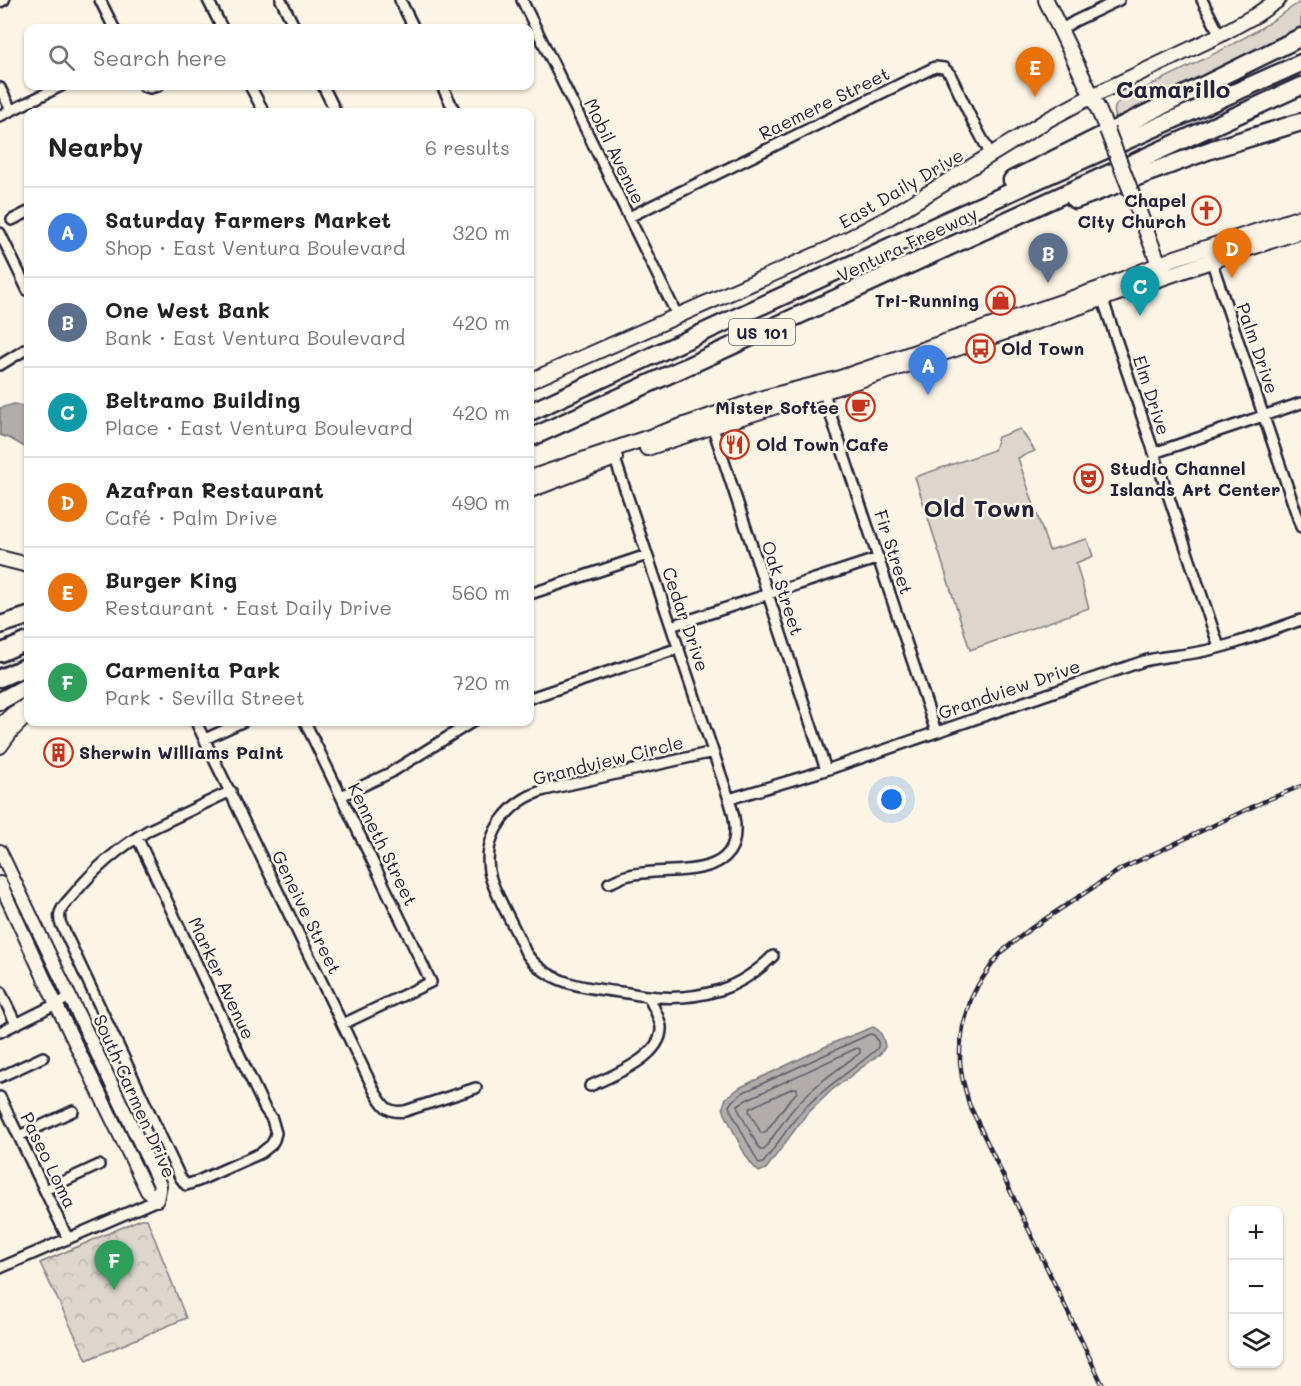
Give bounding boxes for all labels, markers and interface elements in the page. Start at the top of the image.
search box [24,24,534,90]
icon: search [45,41,78,74]
text: Search here [93,43,227,72]
pin: E [1016,48,1054,97]
street label: Raemere Street [755,61,893,145]
district label: Camarillo [1116,73,1230,104]
street label: Mobil Avenue [579,94,651,208]
text: Nearby [48,130,143,164]
text: 6 results [425,134,510,160]
street label: East Daily Drive [834,143,968,233]
place label: Chapel City Church [1078,188,1186,233]
church icon: Chapel City Church [1191,194,1223,226]
street label: Ventura Freeway [833,201,981,287]
text: Saturday Farmers Market [105,205,391,234]
text: A [61,219,74,245]
text: 320 m [452,219,510,245]
pin: D [1212,228,1252,278]
text: Shop · East Ventura Boulevard [105,234,405,260]
pin: B [1028,234,1068,283]
pin: C [1120,266,1160,316]
shop icon: Tri-Running [984,284,1016,316]
place label: Tri-Running [875,288,979,312]
text: One West Bank [105,295,270,324]
street label: Palm Drive [1231,299,1285,397]
text: B [61,309,74,335]
text: 420 m [452,309,510,335]
road number: US 101 [729,319,795,345]
text: Bank · East Ventura Boulevard [105,324,405,350]
bus stop icon: Old Town [964,332,996,364]
place label: Old Town [1001,336,1084,360]
pin: A [908,346,948,395]
street label: Elm Drive [1128,352,1176,438]
text: Beltramo Building [105,385,300,414]
cafe icon: Mister Softee [844,391,876,423]
place label: Mister Softee [715,395,839,419]
text: C [60,399,75,425]
text: 420 m [452,399,510,425]
text: Place · East Ventura Boulevard [105,414,413,440]
restaurant icon: Old Town Cafe [719,428,751,460]
place label: Old Town Cafe [756,432,889,456]
place label: Studio Channel Islands Art Center [1110,456,1280,501]
theatre icon: Studio Channel Islands Art Center [1073,462,1105,494]
text: Azafran Restaurant [105,475,324,504]
text: D [60,489,75,515]
text: 490 m [452,489,510,515]
district label: Old Town [924,492,1034,523]
text: Café · Palm Drive [105,504,278,530]
street label: Fir Street [869,507,919,597]
street label: Oak Street [756,538,810,638]
street label: Cedar Drive [657,564,715,674]
text: Burger King [105,565,237,594]
text: E [61,579,74,605]
text: 560 m [452,579,510,605]
text: Restaurant · East Daily Drive [105,594,392,620]
street label: Grandview Drive [935,653,1083,725]
text: Carmenita Park [105,655,280,684]
text: F [61,669,74,695]
text: 720 m [453,669,510,695]
text: Park · Sevilla Street [105,684,305,710]
street label: Grandview Circle [530,730,686,790]
building icon: Sherwin Williams Paint [42,736,74,768]
place label: Sherwin Williams Paint [79,740,283,764]
street label: Kenneth Street [343,778,423,910]
your location [877,785,906,814]
street label: Geneive Street [267,846,347,978]
street label: Marker Avenue [183,913,261,1043]
street label: South Carmen Drive [88,1011,182,1181]
street label: Paseo Loma [15,1108,83,1212]
map controls [1229,1206,1283,1368]
button: + [1229,1206,1283,1260]
pin: F [94,1240,134,1290]
button: − [1229,1260,1283,1314]
button: layers [1229,1314,1283,1368]

